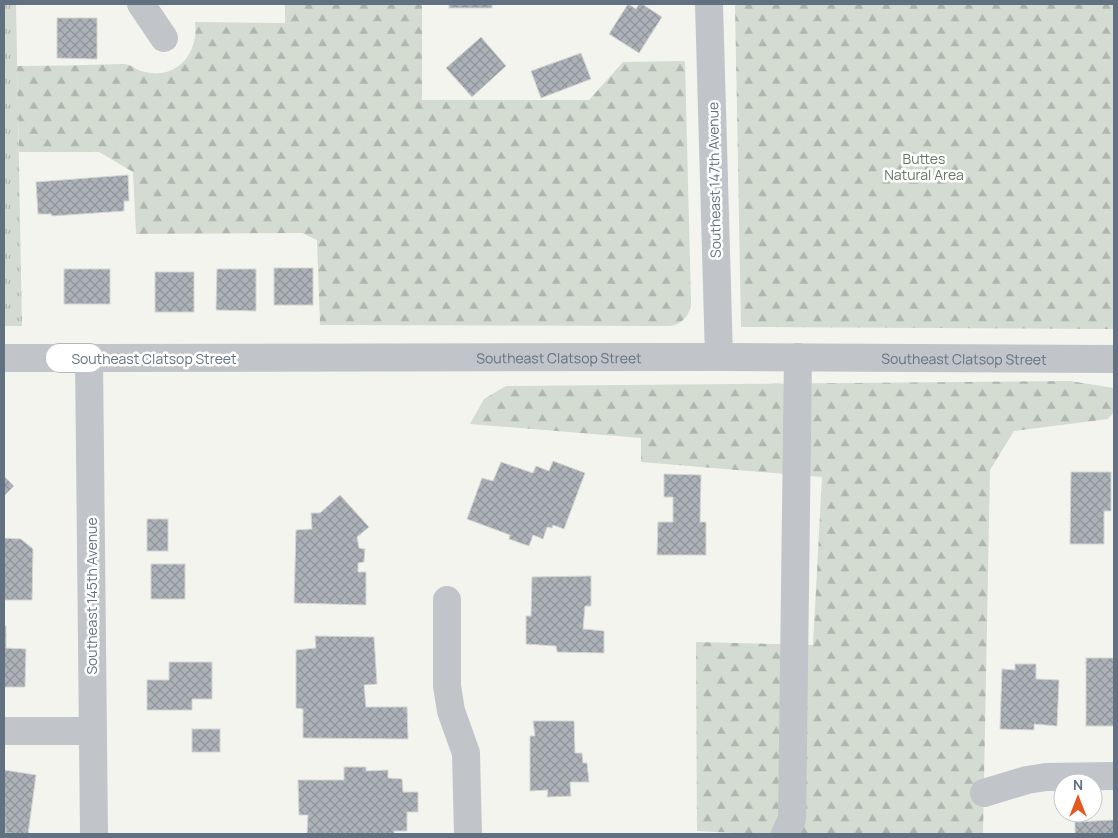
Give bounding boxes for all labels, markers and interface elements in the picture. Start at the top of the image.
street label: Southeast 147th Avenue [703,102,725,258]
park label: Buttes Natural Area [884,149,964,184]
street label: Southeast Clatsop Street [476,348,642,367]
street label: Southeast Clatsop Street [881,348,1047,368]
street label: Southeast Clatsop Street [71,349,237,368]
street label: Southeast 145th Avenue [82,517,101,675]
north arrow [1053,773,1103,823]
text: N [1073,775,1083,794]

